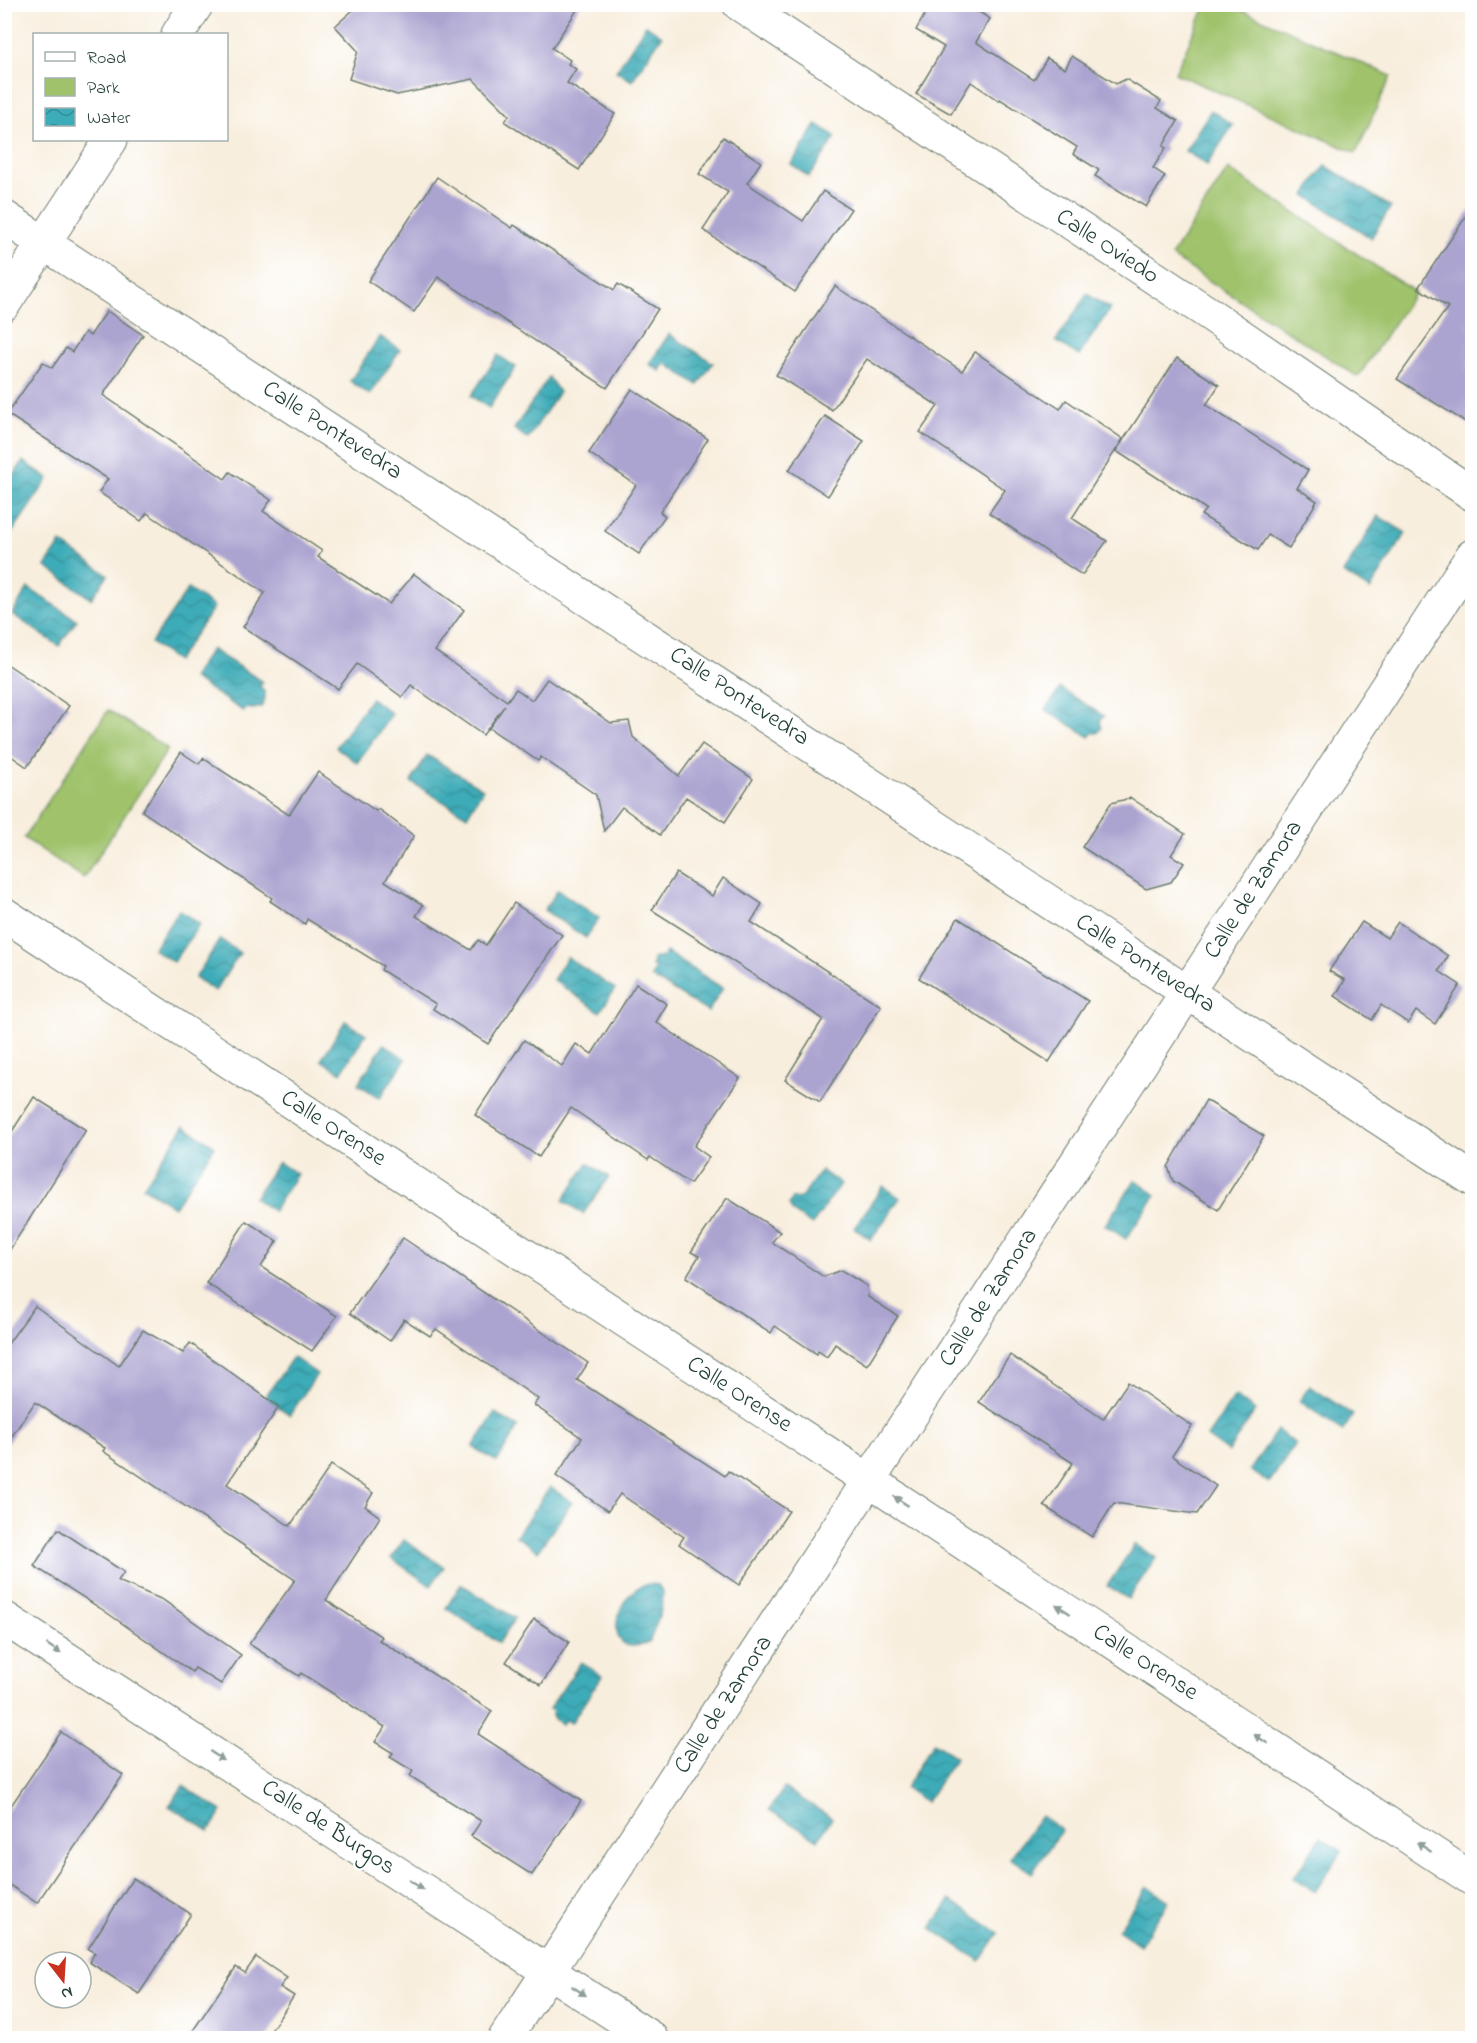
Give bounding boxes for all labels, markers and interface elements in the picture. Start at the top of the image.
legend [33,33,228,141]
text: Road [87,46,126,72]
text: Park [87,76,120,102]
text: Water [87,106,131,132]
street label: Calle Oviedo [1048,200,1166,294]
street label: Calle Pontevedra [255,372,409,490]
street label: Calle Pontevedra [662,638,816,756]
street label: Calle de Zamora [1196,814,1312,966]
street label: Calle Pontevedra [1068,905,1222,1023]
street label: Calle Orense [273,1082,393,1176]
street label: Calle de Zamora [931,1222,1047,1374]
street label: Calle Orense [679,1348,799,1442]
one-way arrow [893,1496,909,1507]
one-way arrow [1055,1603,1072,1614]
street label: Calle Orense [1085,1616,1205,1710]
street label: Calle de Zamora [666,1629,782,1781]
one-way arrow [45,1644,62,1655]
one-way arrow [1253,1734,1269,1745]
one-way arrow [209,1750,225,1761]
street label: Calle de Burgos [254,1771,402,1885]
one-way arrow [1416,1841,1432,1853]
one-way arrow [408,1879,424,1890]
north arrow [33,1950,93,2010]
text: N [58,1979,75,2006]
one-way arrow [571,1985,587,1996]

